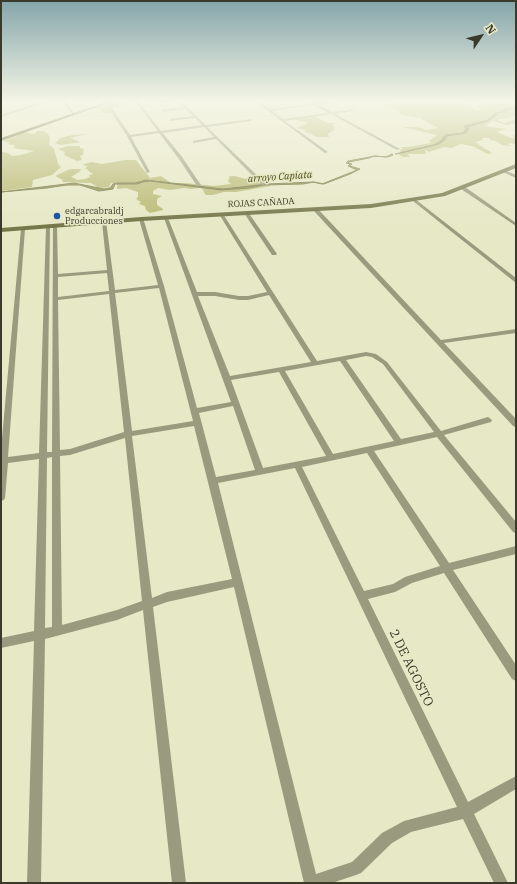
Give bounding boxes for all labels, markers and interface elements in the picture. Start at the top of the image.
north arrow [461,16,501,56]
text: N [483,22,499,37]
water label: arroyo Capiata [247,169,313,185]
street label: ROJAS CAÑADA [227,196,295,210]
place label: edgarcabraldj Producciones [65,206,124,227]
marker: edgarcabraldj Producciones [52,211,62,221]
street label: 2 DE AGOSTO [386,627,436,709]

